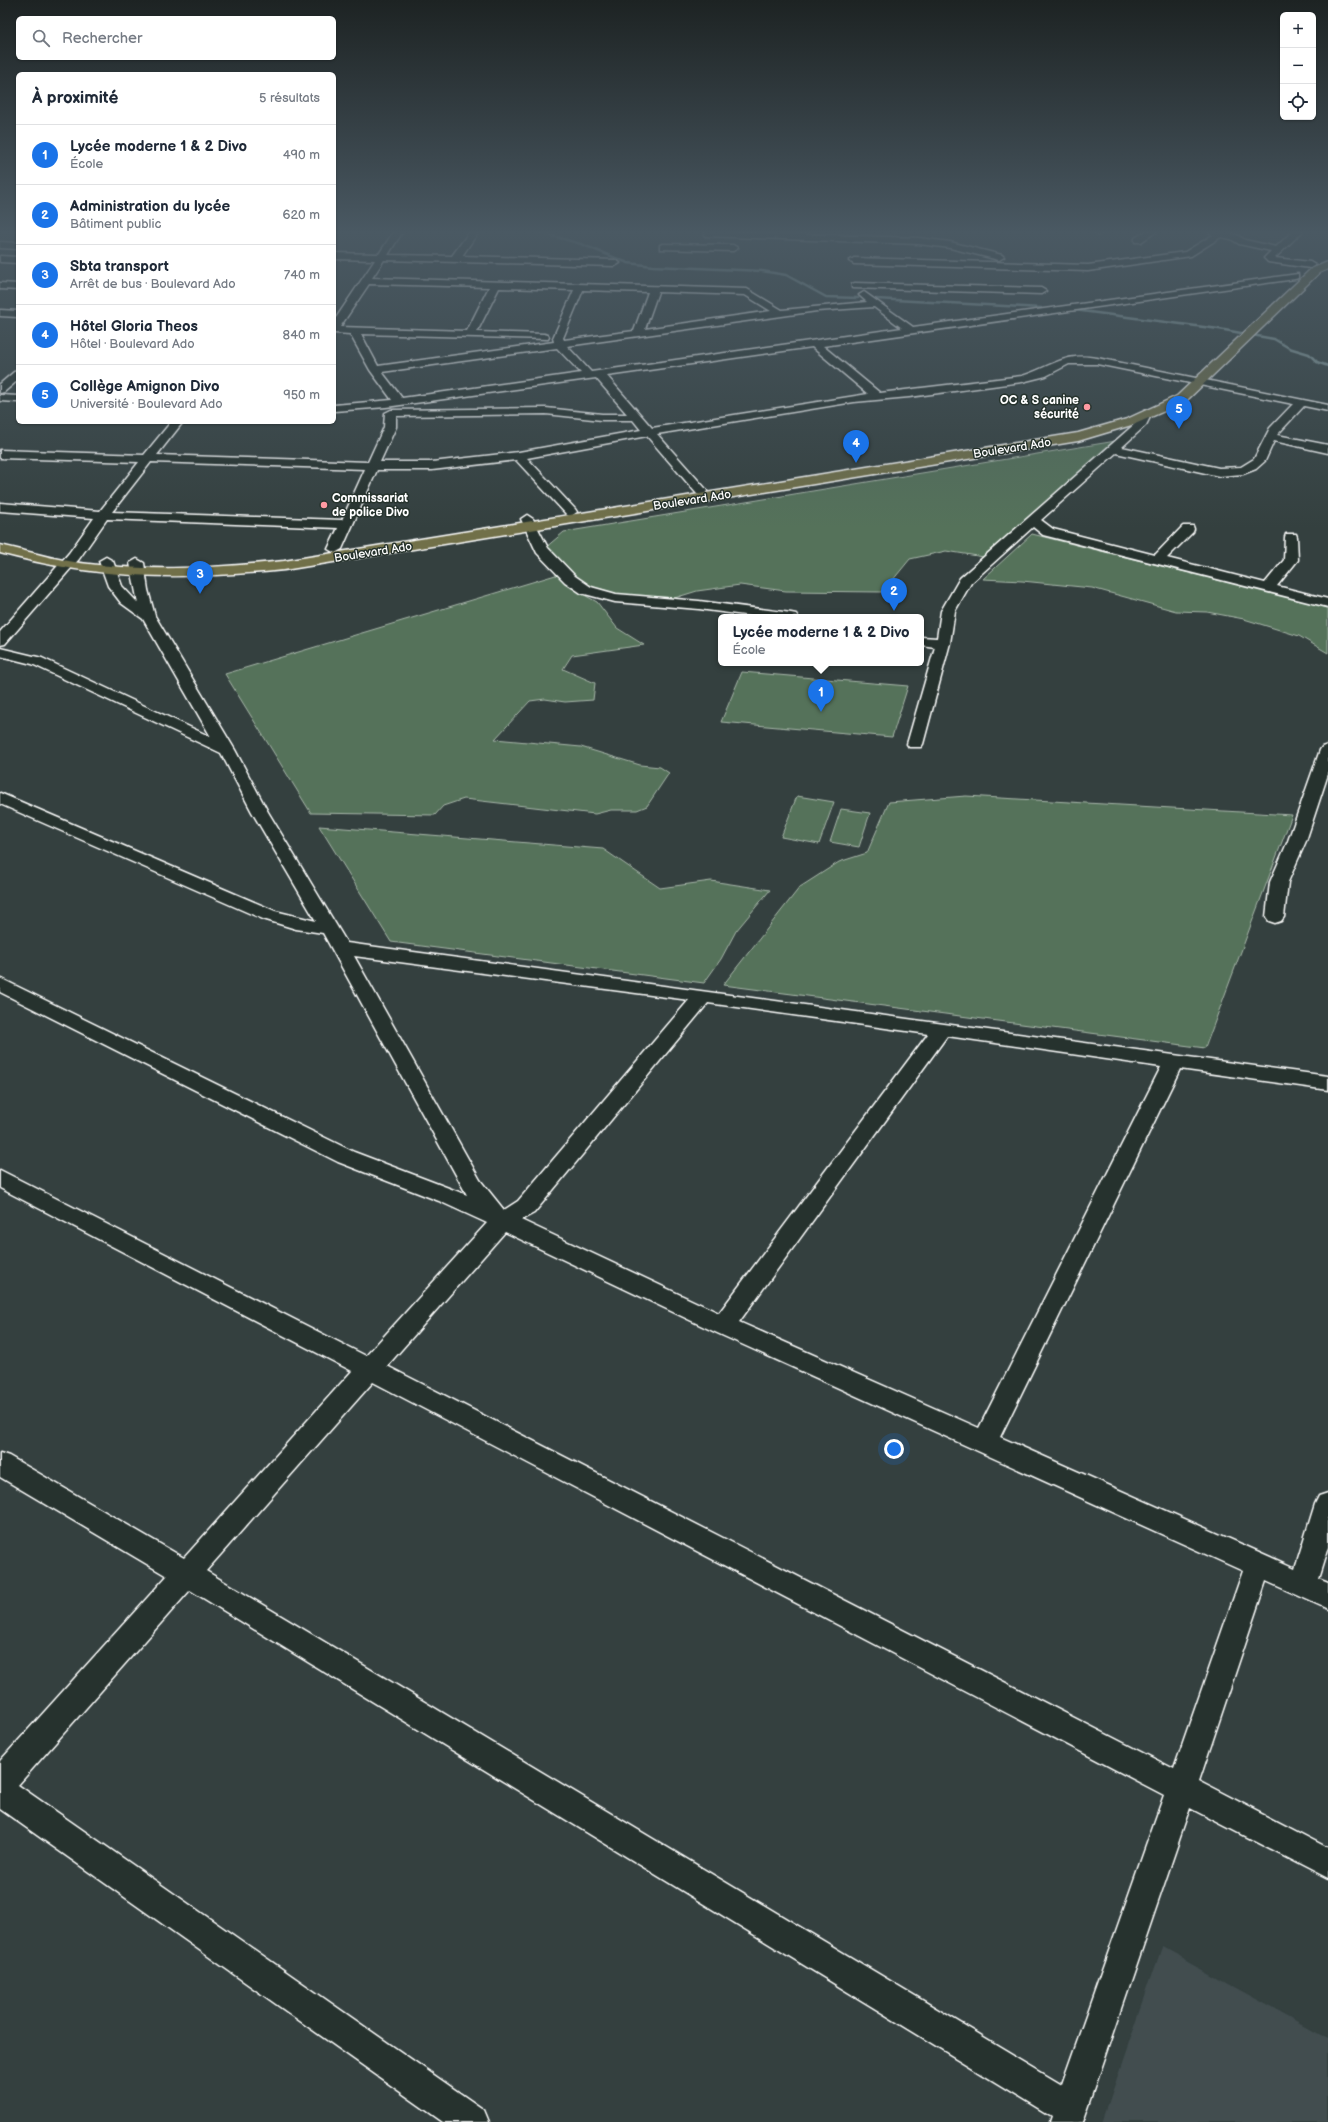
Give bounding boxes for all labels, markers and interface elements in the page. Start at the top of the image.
map controls [1280,12,1316,120]
button: + [1280,12,1316,48]
search box [16,16,336,60]
icon: search [30,27,52,49]
text: Rechercher [62,29,142,48]
button: − [1280,48,1316,84]
button: locate [1280,84,1316,120]
text: À proximité [32,88,118,108]
text: 5 résultats [259,90,320,106]
text: Lycée moderne 1 & 2 Divo [70,137,247,156]
text: 1 [42,147,48,163]
text: 490 m [283,147,320,163]
text: École [70,156,103,172]
text: Administration du lycée [70,197,230,216]
text: 2 [41,207,49,223]
text: 620 m [282,207,320,223]
text: Bâtiment public [70,216,161,232]
text: Sbta transport [70,257,169,276]
text: 3 [41,267,49,283]
text: 740 m [284,267,320,283]
text: Arrêt de bus · Boulevard Ado [70,276,236,292]
text: Hôtel Gloria Theos [70,317,198,336]
text: 4 [41,327,49,343]
text: 840 m [283,327,320,343]
text: Hôtel · Boulevard Ado [70,336,195,352]
text: Collège Amignon Divo [70,377,219,396]
text: 5 [41,387,49,403]
text: 950 m [283,387,320,403]
place label: OC & S canine sécurité [1000,393,1079,422]
text: Université · Boulevard Ado [70,396,223,412]
pin: 5 [1166,396,1192,429]
marker: OC & S canine sécurité [1082,402,1092,412]
pin: 4 [843,430,869,463]
street label: Boulevard Ado [972,435,1052,462]
street label: Boulevard Ado [652,487,732,514]
place label: Commissariat de police Divo [332,491,409,520]
marker: Commissariat de police Divo [319,500,329,510]
street label: Boulevard Ado [333,539,413,566]
pin: 3 [187,561,213,594]
pin: 2 [881,578,907,611]
popup [718,614,924,666]
text: Lycée moderne 1 & 2 Divo [732,623,910,642]
text: École [732,642,766,658]
pin: 1 [808,679,834,712]
your location [884,1439,904,1459]

